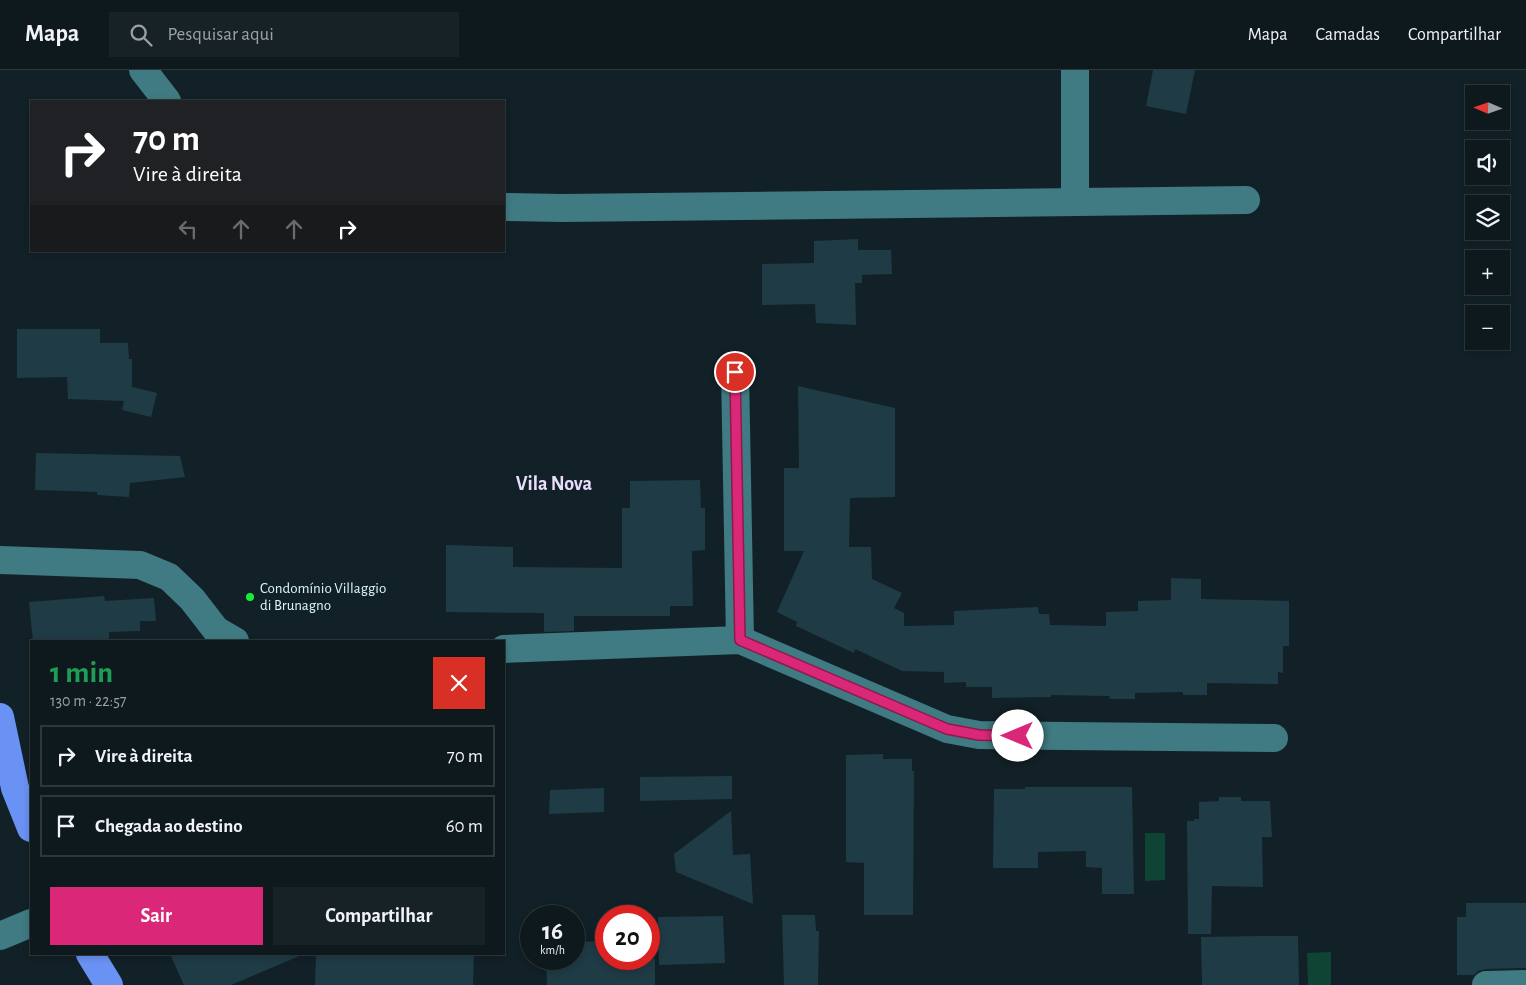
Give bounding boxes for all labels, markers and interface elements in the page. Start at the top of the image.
search box [109,12,459,57]
icon: search [127,21,155,49]
text: Mapa [25,22,79,46]
text: Pesquisar aqui [167,25,274,44]
text: Mapa [1248,26,1287,44]
text: Camadas [1315,26,1380,44]
text: Compartilhar [1408,26,1501,44]
north arrow [1465,85,1510,130]
map controls [1465,85,1510,350]
icon: right [50,120,115,185]
text: 70 m [133,122,200,157]
button: sound [1465,140,1510,185]
text: Vire à direita [133,163,242,185]
button: layers [1465,195,1510,240]
icon: left [174,215,202,243]
icon: ahead [227,215,255,243]
icon: ahead [280,215,308,243]
icon: right [333,215,361,243]
button: + [1465,250,1510,295]
button: − [1465,305,1510,350]
pin [714,351,756,393]
icon: arrive [721,358,749,386]
district label: Vila Nova [516,474,593,494]
place label: Condomínio Villaggio di Brunagno [260,581,386,613]
marker: Condomínio Villaggio di Brunagno [244,591,256,603]
button: close [433,657,485,709]
text: 1 min [50,658,113,688]
text: 130 m · 22:57 [50,693,127,709]
position arrow [991,709,1043,761]
icon: right [52,742,80,770]
text: Vire à direita [95,747,193,766]
text: 70 m [447,747,483,766]
icon: arrive [52,812,80,840]
text: Chegada ao destino [95,817,243,836]
text: 60 m [446,817,483,836]
button: Sair [50,887,263,945]
button: Compartilhar [273,887,485,945]
speed limit sign: 20 [595,905,660,970]
text: 16 [542,919,563,944]
text: km/h [540,944,565,956]

